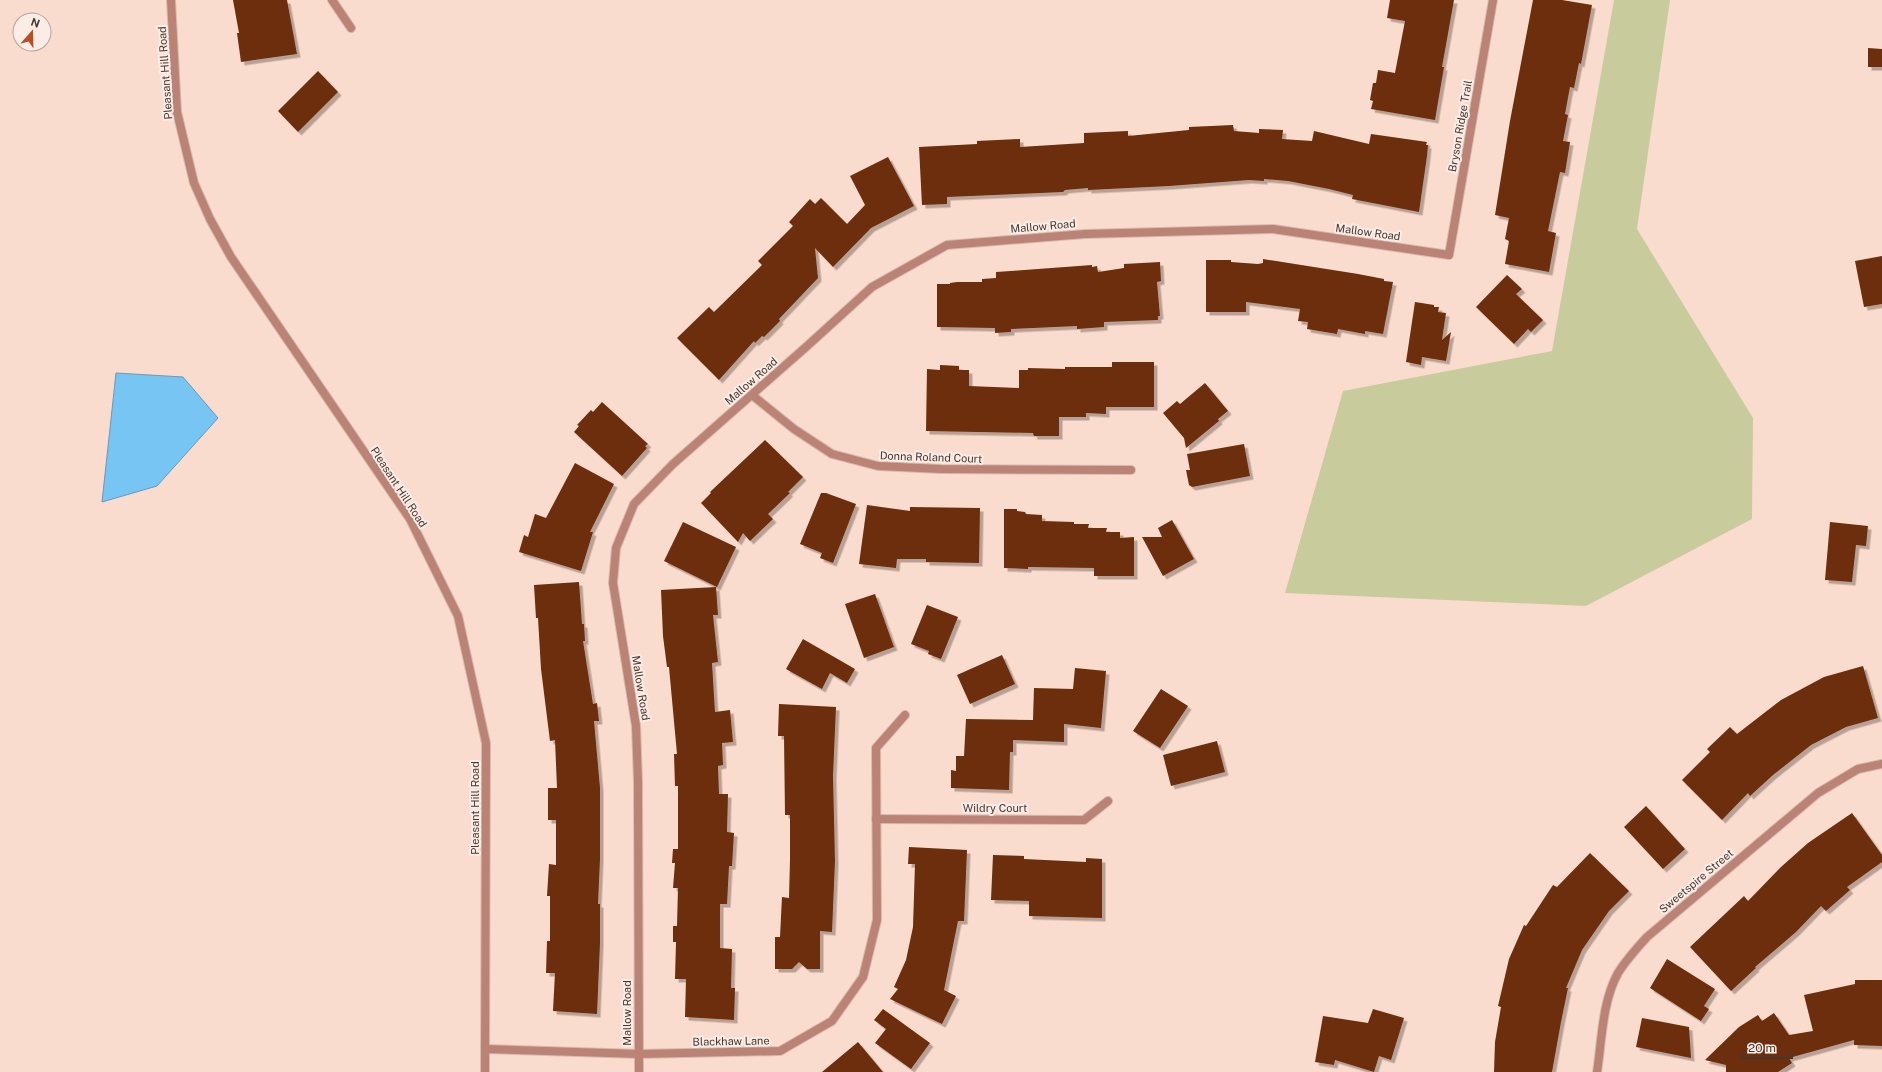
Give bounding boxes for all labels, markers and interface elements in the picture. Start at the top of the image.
north arrow [12,12,52,52]
text: N [29,15,42,30]
street label: Pleasant Hill Road [156,26,174,120]
street label: Bryson Ridge Trail [1446,79,1474,173]
street label: Mallow Road [1010,217,1076,235]
street label: Mallow Road [1335,222,1401,242]
street label: Mallow Road [722,355,780,407]
street label: Pleasant Hill Road [369,445,429,529]
street label: Donna Roland Court [880,449,982,465]
street label: Mallow Road [630,655,652,721]
street label: Pleasant Hill Road [469,761,481,855]
street label: Wildry Court [963,802,1027,814]
street label: Sweetspire Street [1657,847,1735,915]
street label: Mallow Road [621,980,633,1046]
street label: Blackhaw Lane [692,1034,770,1048]
scale bar [1742,1034,1792,1060]
text: 20 m [1748,1041,1776,1055]

